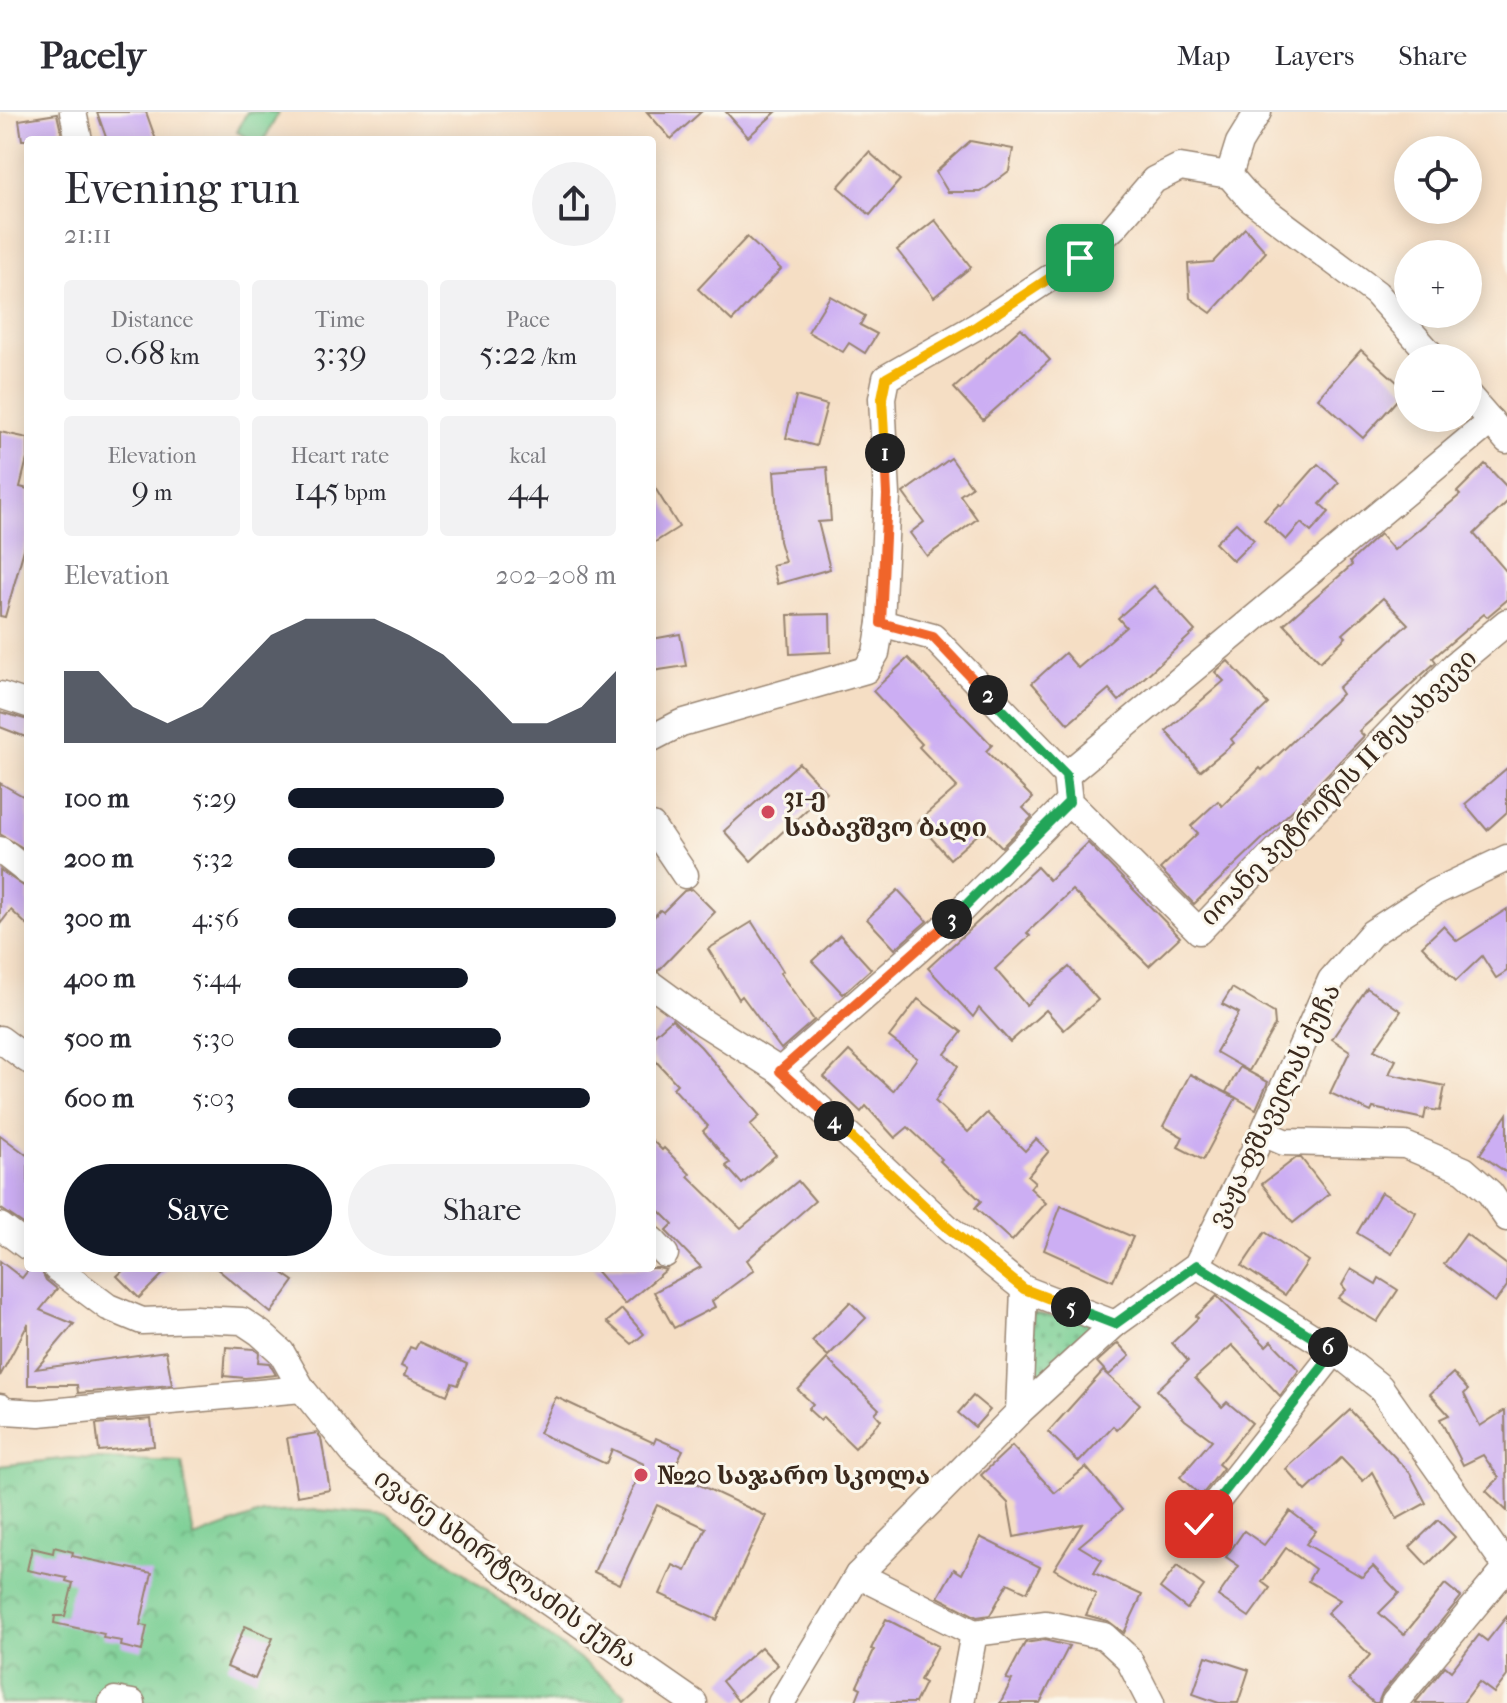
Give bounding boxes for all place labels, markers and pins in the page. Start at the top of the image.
pin [1046,224,1114,292]
pin: 1 [865,433,905,473]
pin: 2 [968,675,1008,715]
place label: 31-ე საბავშვო ბაღი [784,782,987,843]
marker: 31-ე საბავშვო ბაღი [759,803,777,821]
pin: 3 [932,899,972,939]
pin: 4 [814,1101,854,1141]
pin: 5 [1051,1287,1091,1327]
pin: 6 [1308,1327,1348,1367]
place label: №20 საჯარო სკოლა [657,1460,930,1491]
marker: №20 საჯარო სკოლა [632,1466,650,1484]
pin [1165,1490,1233,1558]

